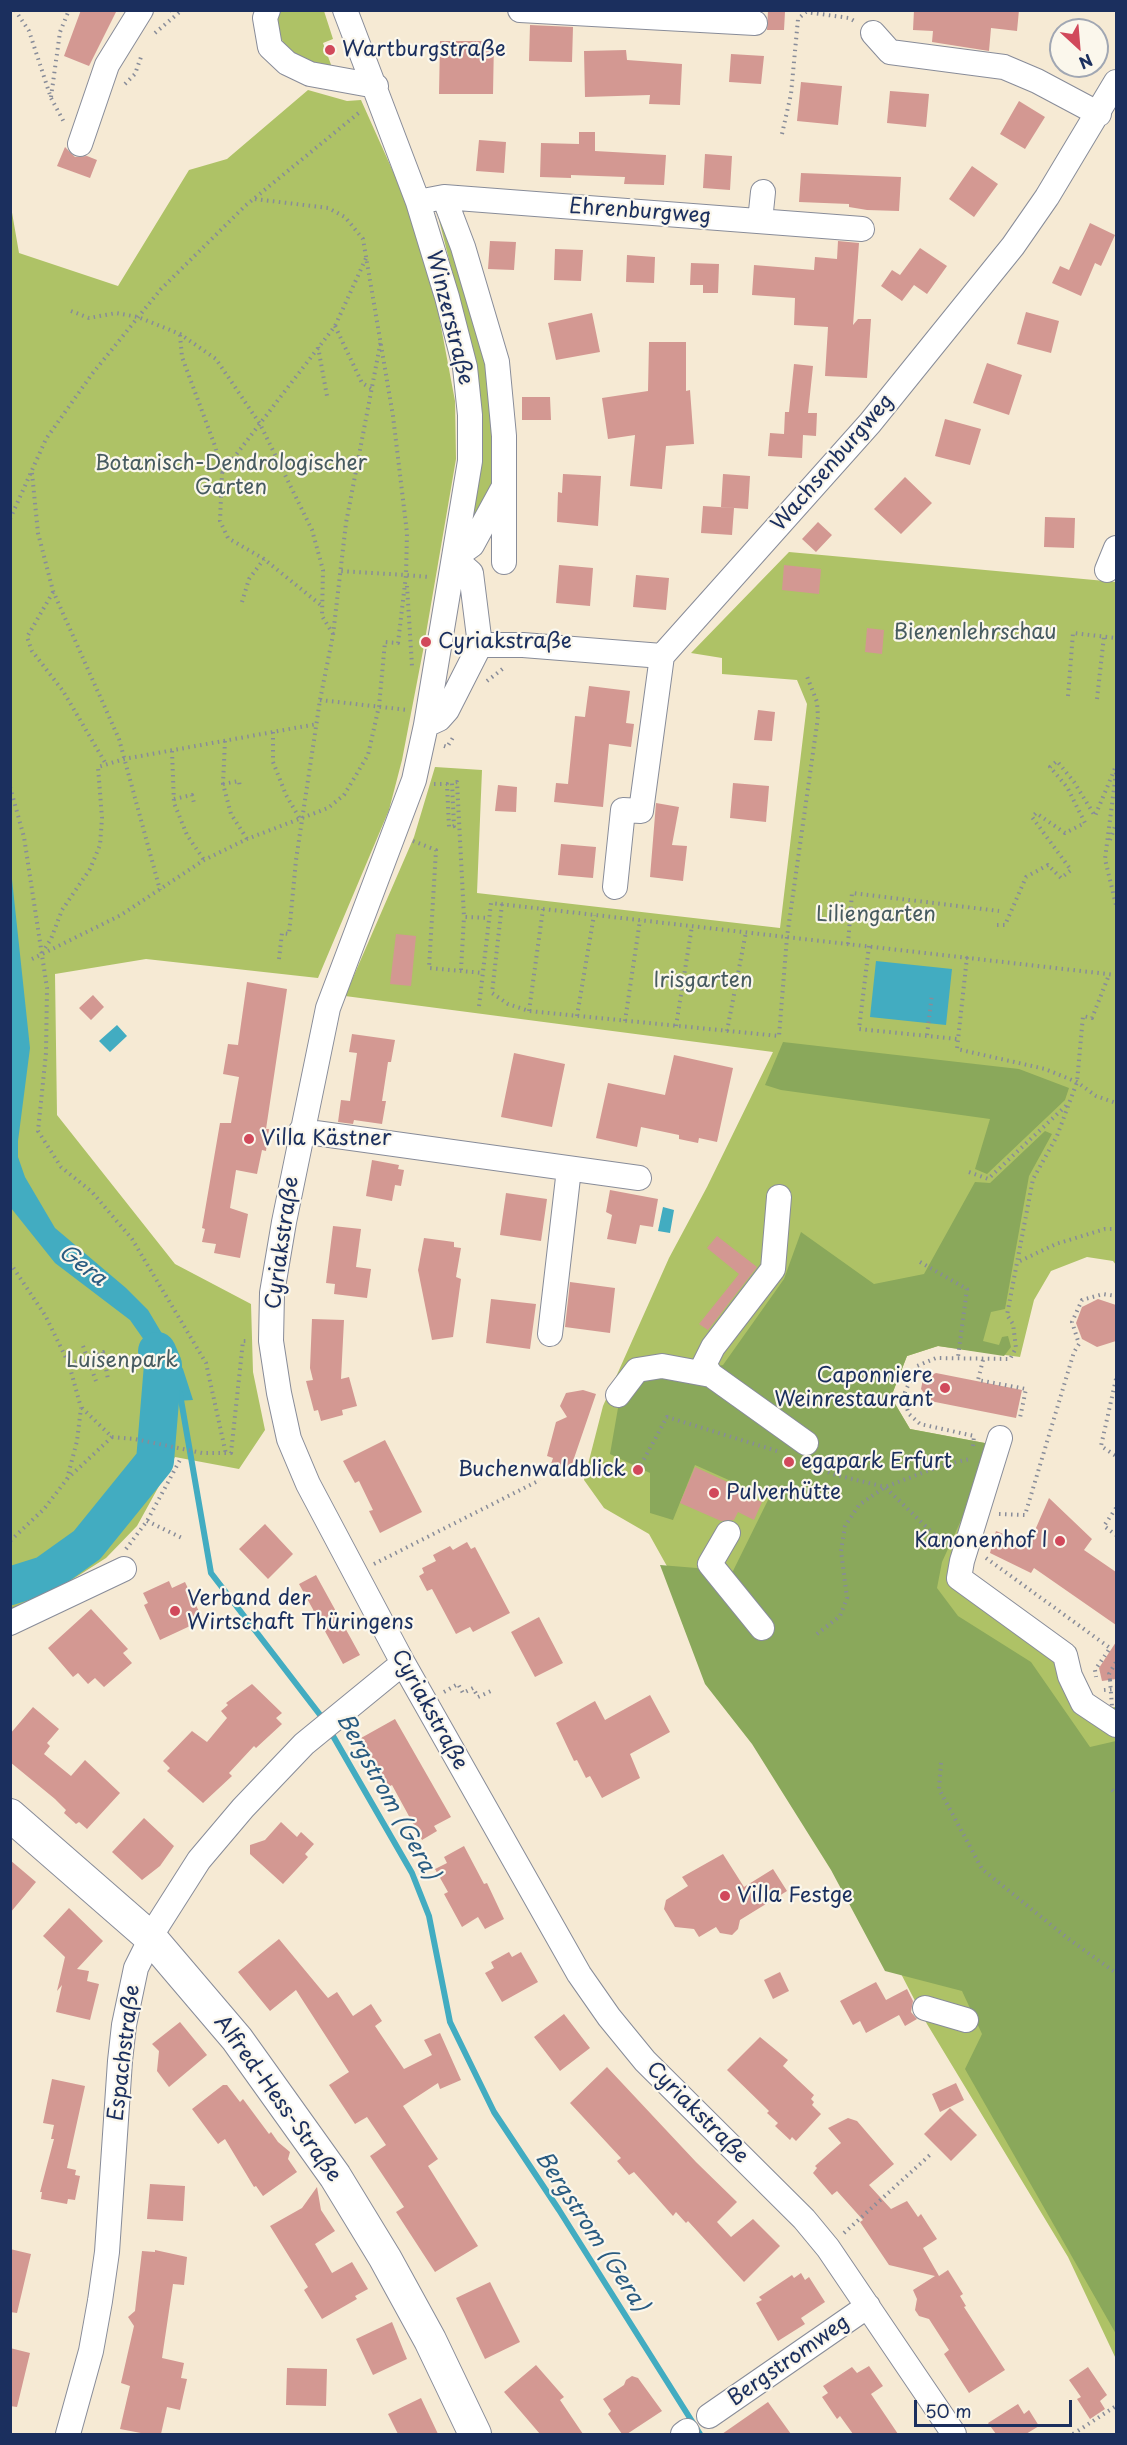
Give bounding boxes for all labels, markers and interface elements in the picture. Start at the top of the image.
north arrow [1049,18,1109,78]
place label: Wartburgstraße [342,37,506,63]
marker: Wartburgstraße [323,43,337,57]
text: N [1075,49,1097,76]
street label: Ehrenburgweg [568,194,712,230]
street label: Winzerstraße [420,248,478,388]
street label: Wachsenburgweg [767,389,899,537]
park label: Botanisch-Dendrologischer Garten [95,451,367,501]
park label: Bienenlehrschau [893,620,1057,646]
place label: Cyriakstraße [438,629,572,655]
marker: Cyriakstraße [419,635,433,649]
park label: Liliengarten [816,902,936,928]
park label: Irisgarten [653,968,753,994]
place label: Villa Kästner [261,1126,392,1152]
marker: Villa Kästner [242,1132,256,1146]
street label: Cyriakstraße [261,1175,305,1311]
water label: Gera [53,1239,111,1293]
park label: Luisenpark [66,1348,178,1374]
place label: Caponniere Weinrestaurant [774,1363,933,1413]
marker: Caponniere Weinrestaurant [938,1381,952,1395]
place label: egapark Erfurt [801,1449,952,1475]
marker: egapark Erfurt [782,1455,796,1469]
place label: Buchenwaldblick [458,1457,626,1483]
marker: Buchenwaldblick [631,1463,645,1477]
place label: Pulverhütte [726,1480,841,1506]
marker: Pulverhütte [707,1486,721,1500]
place label: Kanonenhof I [914,1528,1048,1554]
marker: Kanonenhof I [1053,1534,1067,1548]
place label: Verband der Wirtschaft Thüringens [187,1586,413,1636]
marker: Verband der Wirtschaft Thüringens [168,1604,182,1618]
street label: Cyriakstraße [386,1645,472,1775]
water label: Bergstrom (Gera) [330,1709,444,1885]
place label: Villa Festge [737,1883,853,1909]
marker: Villa Festge [718,1889,732,1903]
street label: Espachstraße [104,1983,146,2123]
street label: Alfred-Hess-Straße [208,2011,346,2187]
street label: Cyriakstraße [641,2057,753,2169]
water label: Bergstrom (Gera) [529,2147,653,2317]
street label: Bergstromweg [723,2310,855,2412]
scale bar [917,2388,1074,2426]
text: 50 m [925,2397,972,2424]

